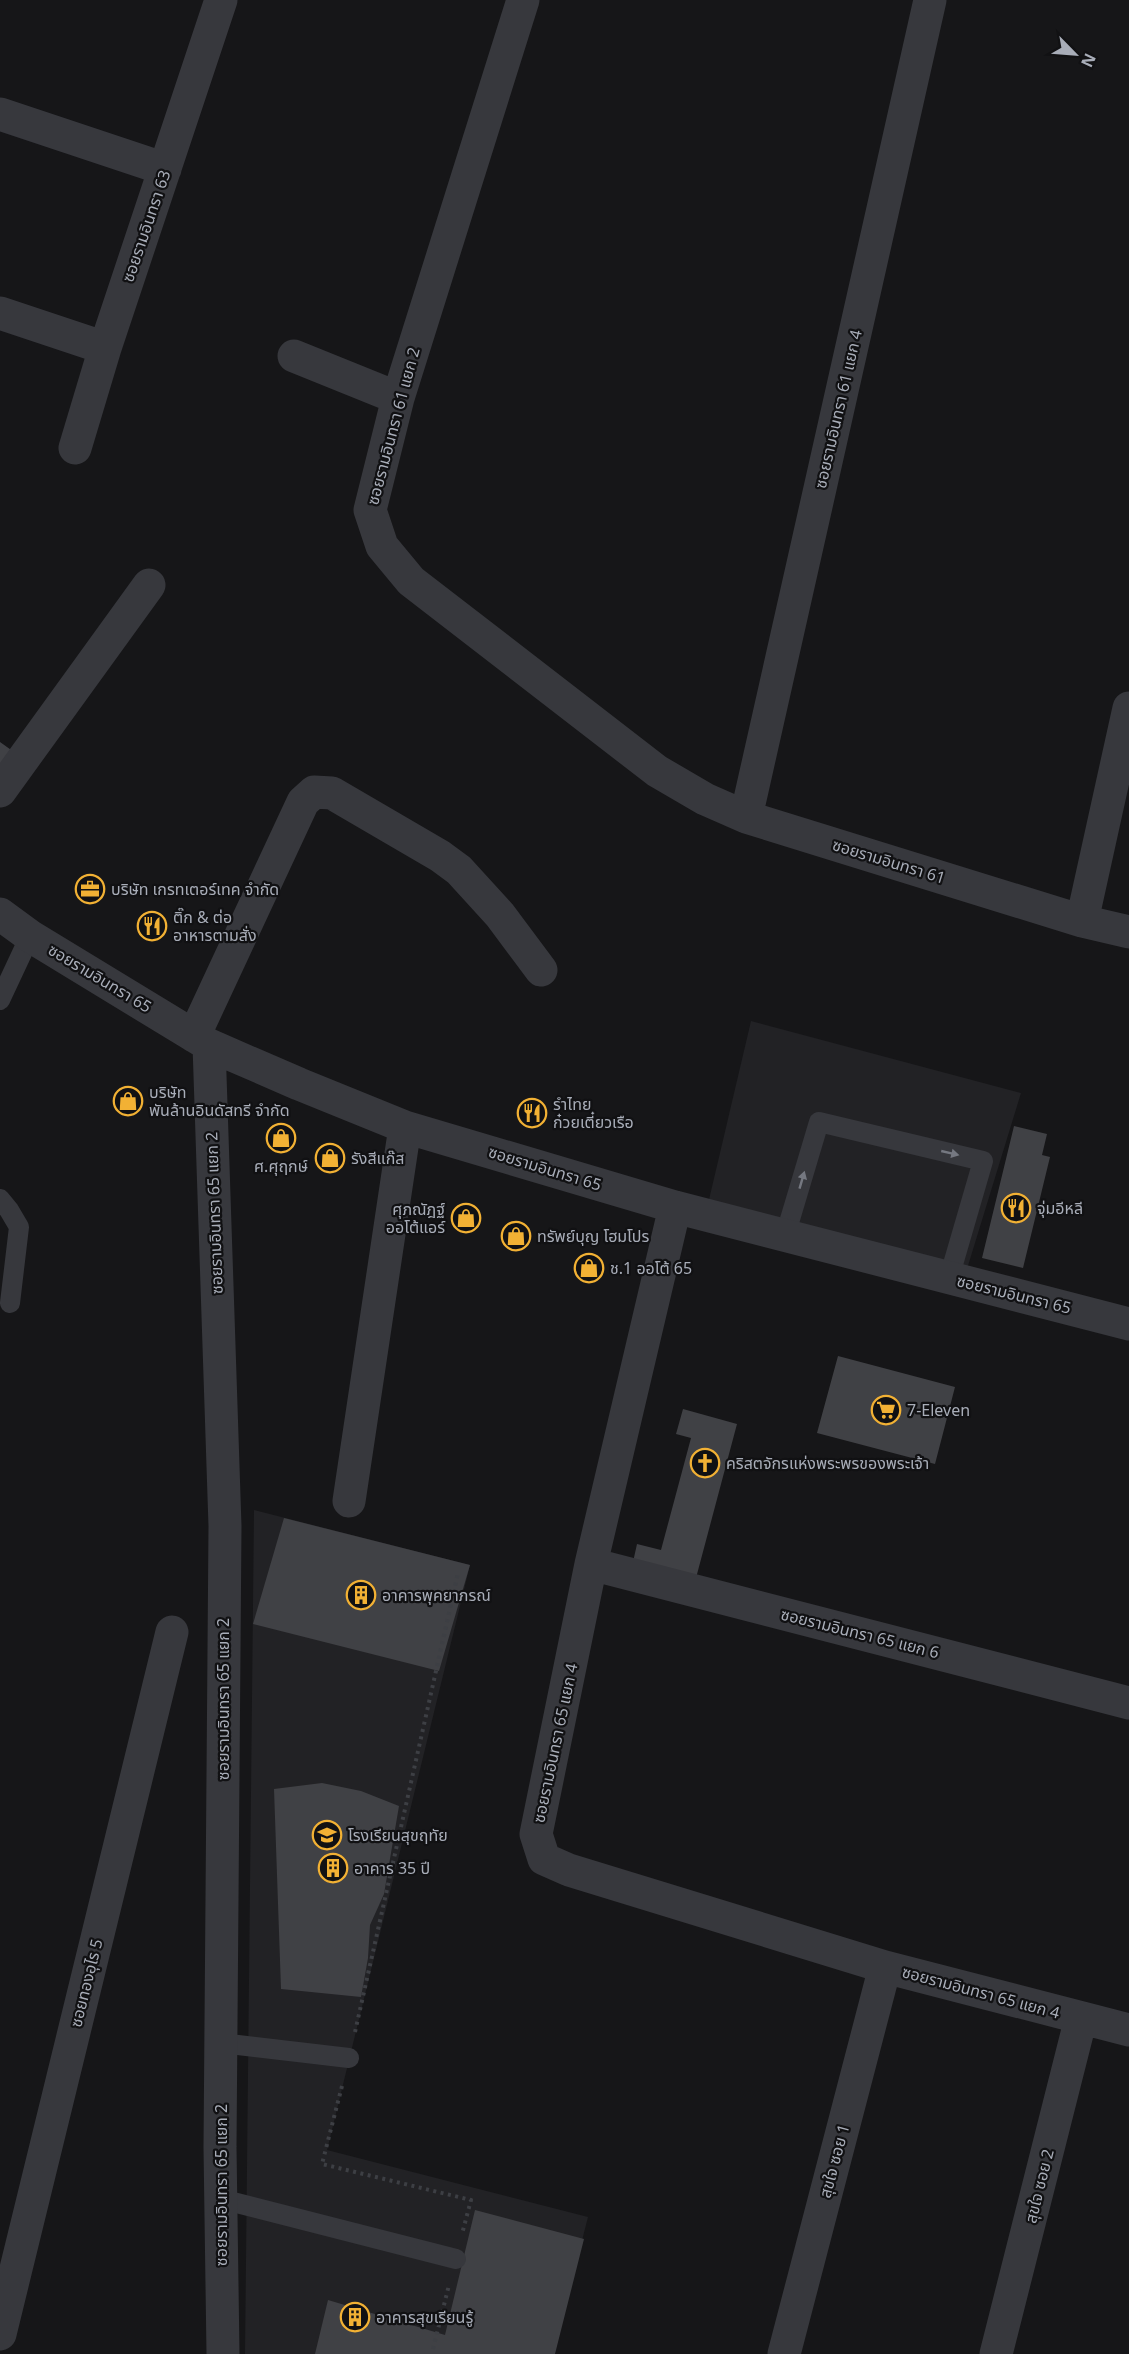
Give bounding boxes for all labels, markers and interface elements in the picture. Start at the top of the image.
north arrow [1045,24,1105,84]
text: N [1076,50,1101,71]
street label: ซอยรามอินทรา 63 [117,167,175,285]
street label: ซอยรามอินทรา 61 แยก 4 [809,327,867,491]
street label: ซอยรามอินทรา 61 แยก 2 [361,345,425,507]
street label: ซอยรามอินทรา 61 [830,833,948,889]
office icon: บริษัท เกรทเตอร์เทค จำกัด [74,873,106,905]
place label: บริษัท เกรทเตอร์เทค จำกัด [111,878,279,900]
place label: ติ๊ก & ต่อ อาหารตามสั่ง [173,906,257,946]
restaurant icon: ติ๊ก & ต่อ อาหารตามสั่ง [136,910,168,942]
street label: ซอยรามอินทรา 65 [44,938,156,1018]
place label: บริษัท พันล้านอินดัสทรี จำกัด [149,1081,290,1121]
shop icon: บริษัท พันล้านอินดัสทรี จำกัด [112,1085,144,1117]
place label: รำไทย ก๋วยเตี๋ยวเรือ [553,1093,634,1133]
restaurant icon: รำไทย ก๋วยเตี๋ยวเรือ [516,1097,548,1129]
shop icon: ศ.ศุฤกษ์ [265,1122,297,1154]
street label: ซอยรามอินทรา 65 แยก 2 [200,1131,228,1295]
street label: ซอยรามอินทรา 65 [486,1140,604,1196]
shop icon: รังสีแก๊ส [314,1142,346,1174]
place label: รังสีแก๊ส [351,1147,404,1169]
one-way arrow [941,1149,960,1159]
place label: ศ.ศุฤกษ์ [254,1155,308,1177]
one-way arrow [798,1171,807,1189]
restaurant icon: จุ่มอีหลี [1000,1192,1032,1224]
place label: จุ่มอีหลี [1037,1197,1083,1219]
place label: ศุภณัฎฐ์ ออโต้แอร์ [386,1198,446,1238]
shop icon: ศุภณัฎฐ์ ออโต้แอร์ [450,1202,482,1234]
shop icon: ทรัพย์บุญ โฮมโปร [500,1220,532,1252]
place label: ทรัพย์บุญ โฮมโปร [537,1225,650,1247]
shop icon: ช.1 ออโต้ 65 [573,1252,605,1284]
place label: ช.1 ออโต้ 65 [610,1257,692,1279]
street label: ซอยรามอินทรา 65 [954,1269,1074,1319]
supermarket icon: 7-Eleven [870,1394,902,1426]
place label: 7-Eleven [907,1399,970,1421]
church icon: คริสตจักรแห่งพระพรของพระเจ้า [689,1447,721,1479]
place label: คริสตจักรแห่งพระพรของพระเจ้า [726,1452,929,1474]
building icon: อาคารพุคยาภรณ์ [345,1579,377,1611]
place label: อาคารพุคยาภรณ์ [382,1584,491,1606]
street label: ซอยรามอินทรา 65 แยก 6 [779,1603,941,1663]
street label: ซอยรามอินทรา 65 แยก 2 [212,1618,234,1780]
street label: ซอยรามอินทรา 65 แยก 4 [527,1661,583,1825]
school or university icon: โรงเรียนสุขฤทัย [311,1819,343,1851]
place label: โรงเรียนสุขฤทัย [348,1824,448,1846]
building icon: อาคาร 35 ปี [317,1852,349,1884]
place label: อาคาร 35 ปี [354,1857,430,1879]
street label: ซอยทองอุไร 5 [64,1937,108,2029]
street label: ซอยรามอินทรา 65 แยก 4 [900,1960,1062,2024]
street label: ซอยรามอินทรา 65 แยก 2 [210,2104,232,2266]
street label: สุขใจ ซอย 1 [814,2122,854,2200]
street label: สุขใจ ซอย 2 [1019,2147,1059,2225]
building icon: อาคารสุขเรียนรู้ [339,2301,371,2333]
place label: อาคารสุขเรียนรู้ [376,2306,474,2328]

